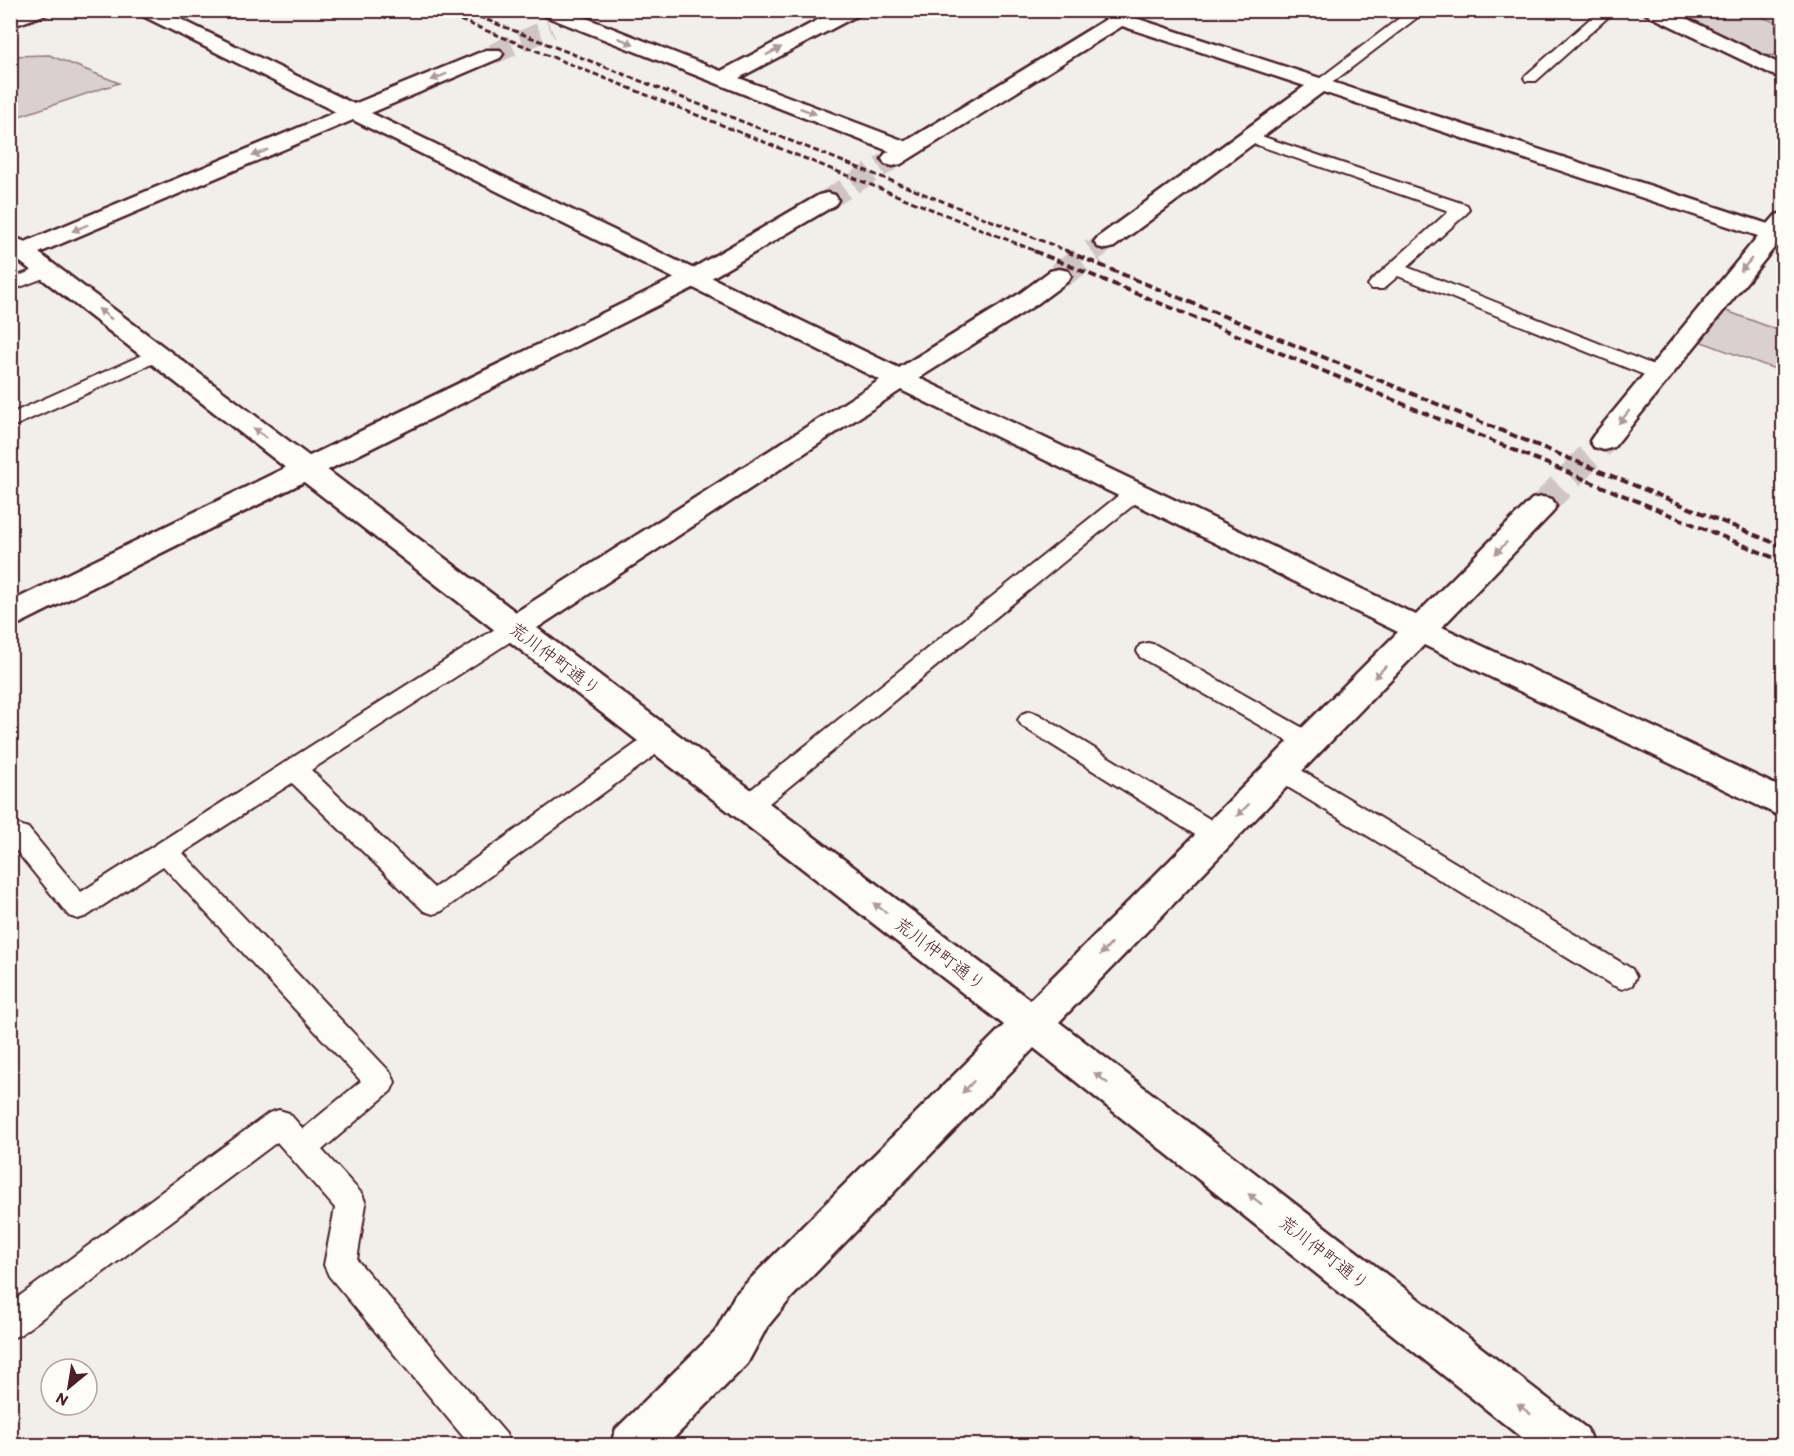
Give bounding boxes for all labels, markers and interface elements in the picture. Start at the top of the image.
one-way arrow [617,37,635,46]
one-way arrow [766,47,783,56]
one-way arrow [430,72,448,82]
one-way arrow [799,107,817,117]
one-way arrow [250,148,268,158]
one-way arrow [70,223,88,233]
one-way arrow [1740,257,1753,272]
one-way arrow [98,308,114,320]
one-way arrow [1618,409,1631,424]
one-way arrow [252,426,268,439]
one-way arrow [1495,541,1509,555]
street label: 荒川仲町通り [505,618,605,700]
one-way arrow [1374,664,1388,678]
one-way arrow [1236,803,1250,818]
one-way arrow [873,902,889,914]
street label: 荒川仲町通り [890,913,990,995]
one-way arrow [1099,941,1113,955]
one-way arrow [1094,1073,1109,1085]
one-way arrow [962,1080,976,1094]
one-way arrow [1247,1192,1263,1205]
street label: 荒川仲町通り [1275,1211,1373,1295]
north arrow [39,1357,99,1417]
text: N [52,1389,71,1410]
one-way arrow [1516,1403,1532,1416]

